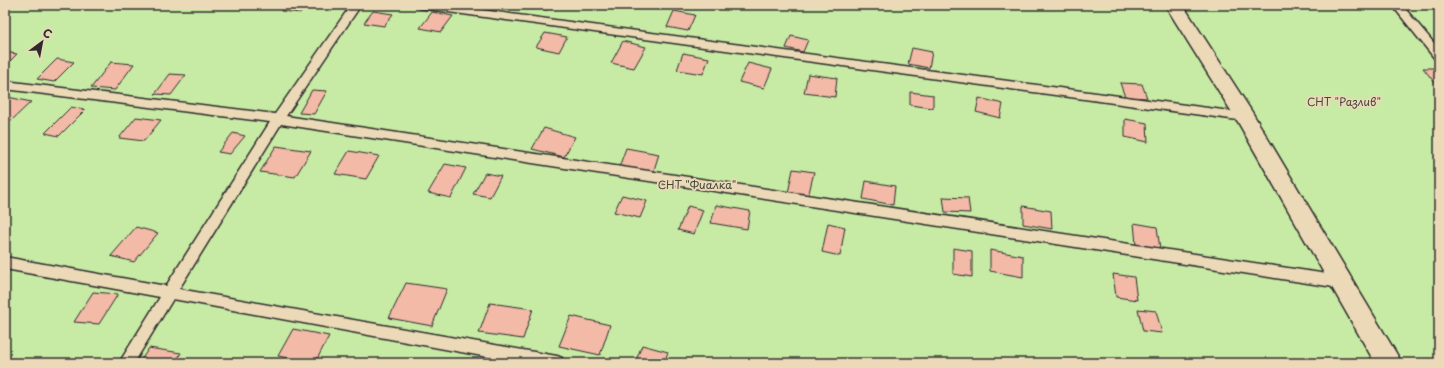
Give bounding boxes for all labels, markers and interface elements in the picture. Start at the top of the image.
north arrow [22,22,62,62]
text: С [40,24,56,42]
park label: СНТ "Разлив" [1307,93,1381,110]
park label: СНТ "Фиалка" [658,176,736,193]

